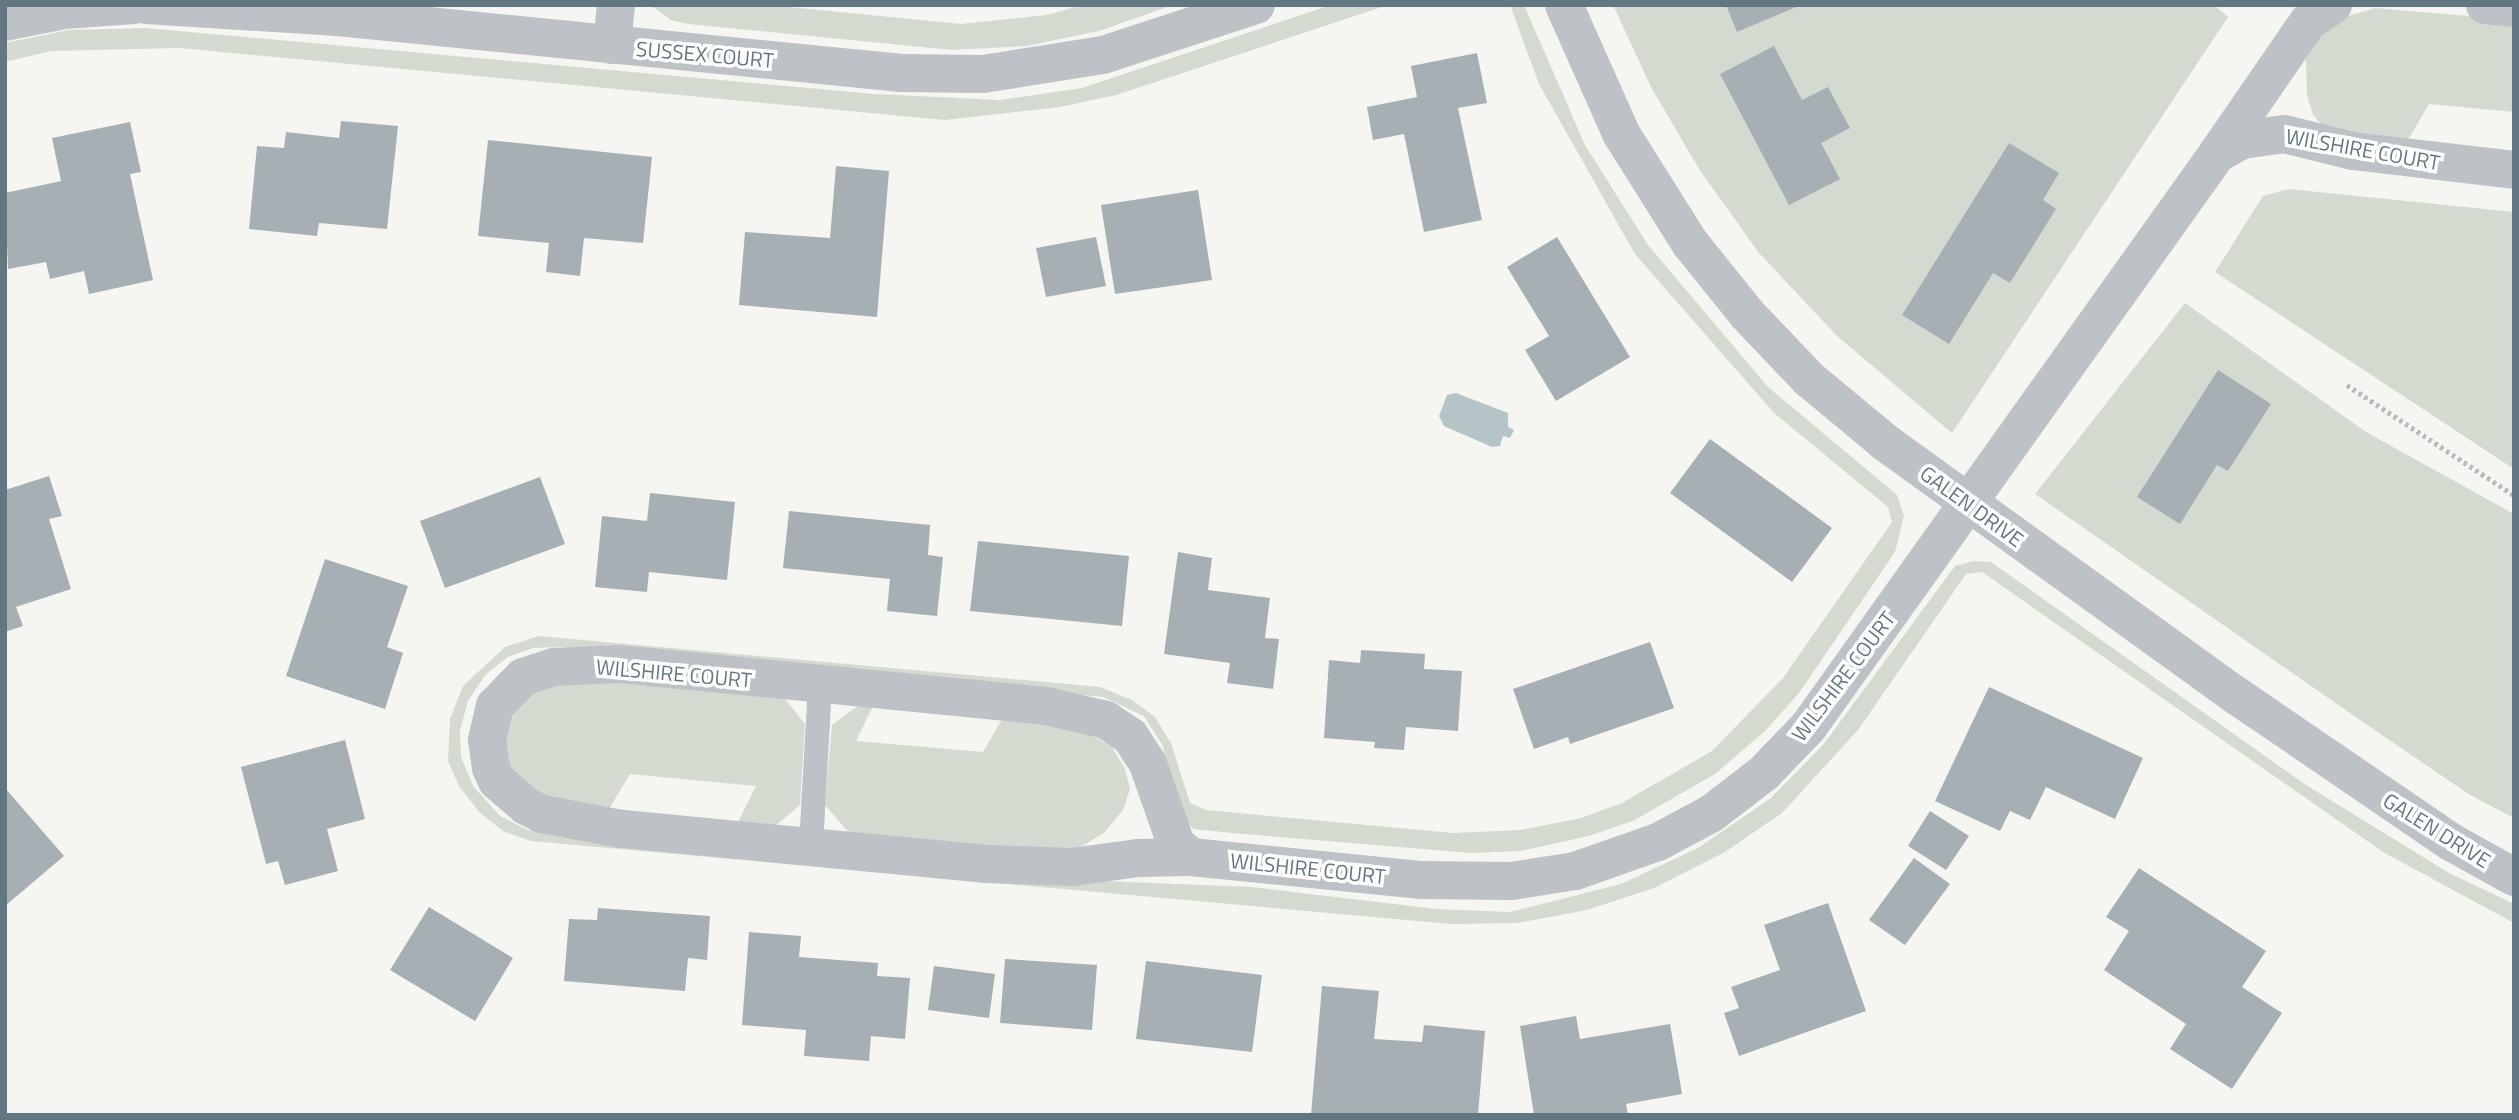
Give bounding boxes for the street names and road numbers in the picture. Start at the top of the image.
street label: SUSSEX COURT [635,35,775,73]
street label: WILSHIRE COURT [2284,123,2442,175]
street label: GALEN DRIVE [1915,460,2029,552]
street label: WILSHIRE COURT [1786,606,1900,746]
street label: WILSHIRE COURT [595,654,753,692]
street label: GALEN DRIVE [2379,787,2495,873]
street label: WILSHIRE COURT [1229,847,1387,889]

